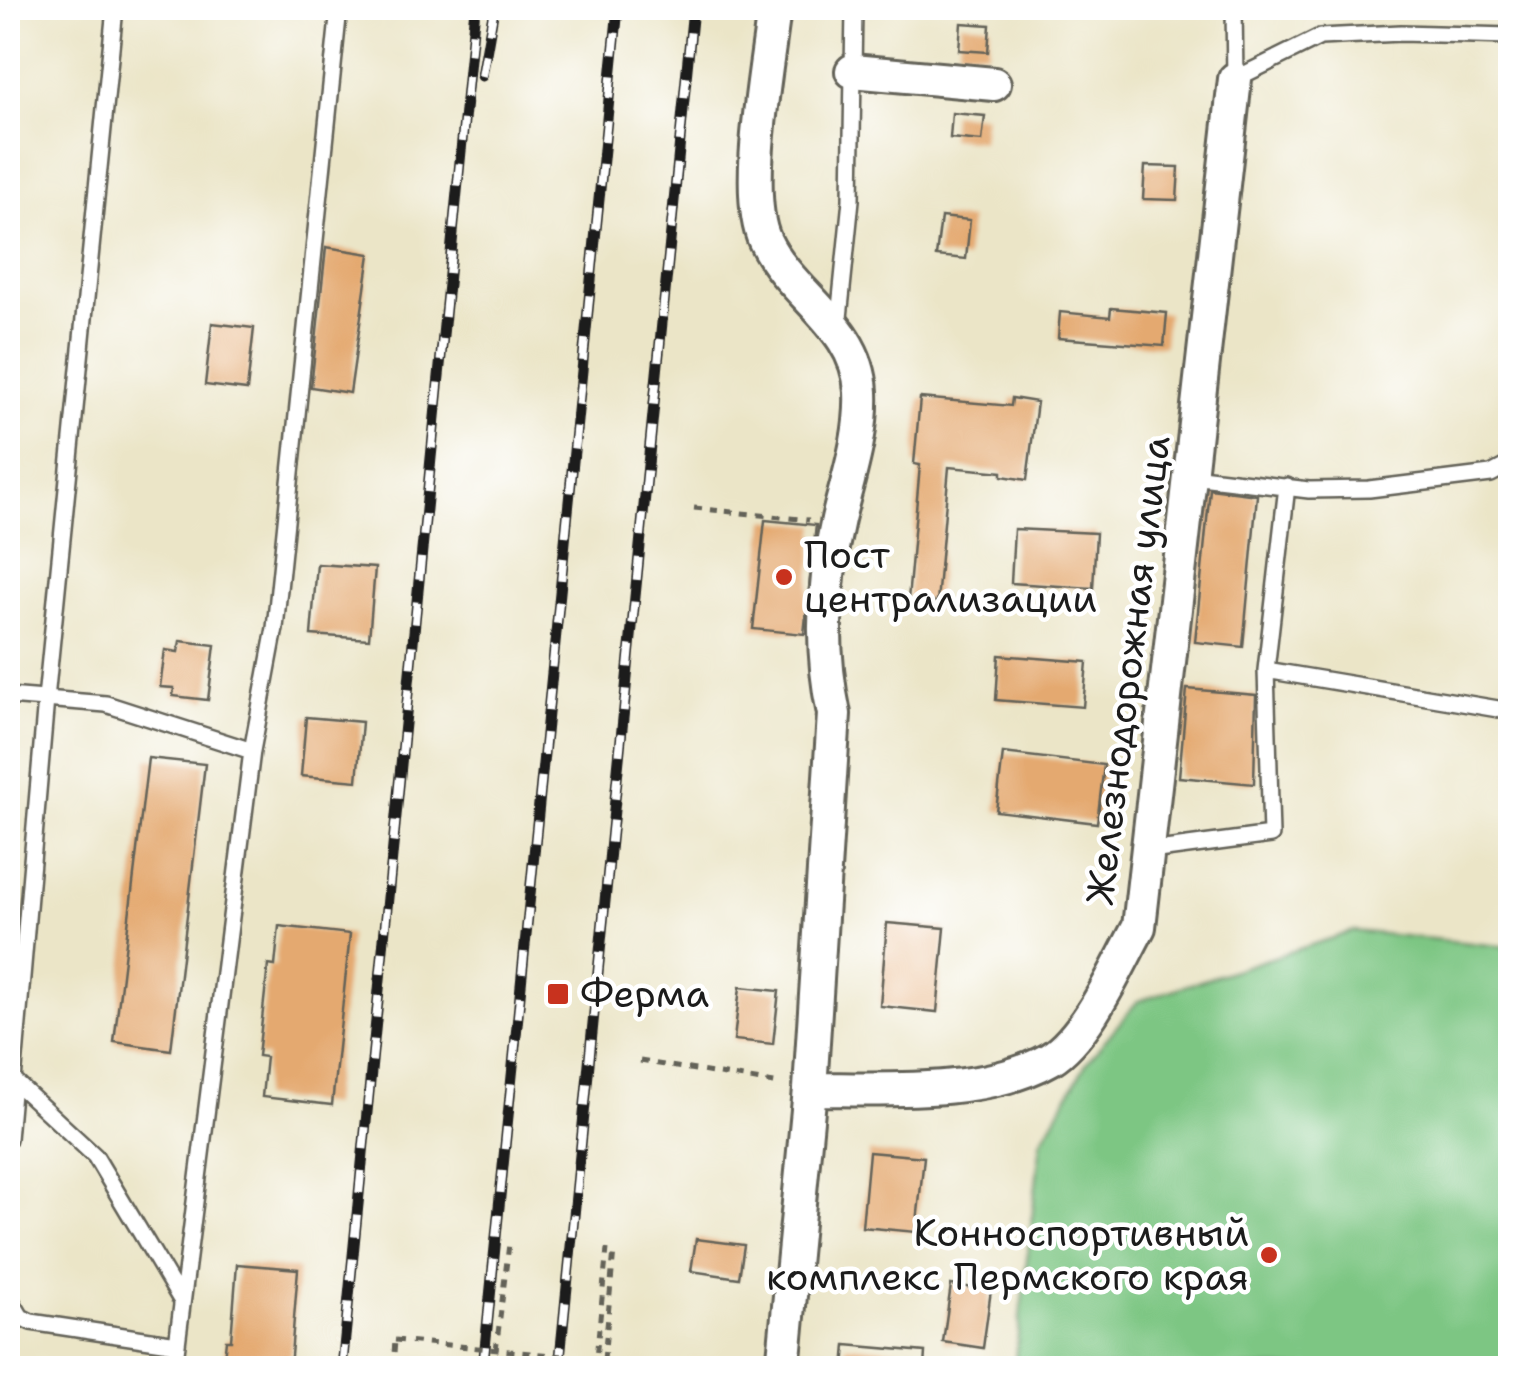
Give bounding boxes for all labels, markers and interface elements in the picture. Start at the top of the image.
street label: Железнодорожная улица [1073,432,1182,907]
place label: Пост централизации [804,529,1097,624]
marker: Пост централизации [773,566,795,588]
place label: Ферма [580,968,710,1019]
marker: Ферма [545,981,571,1007]
place label: Конноспортивный комплекс Пермского края [766,1207,1249,1302]
marker: Конноспортивный комплекс Пермского края [1258,1244,1280,1266]

